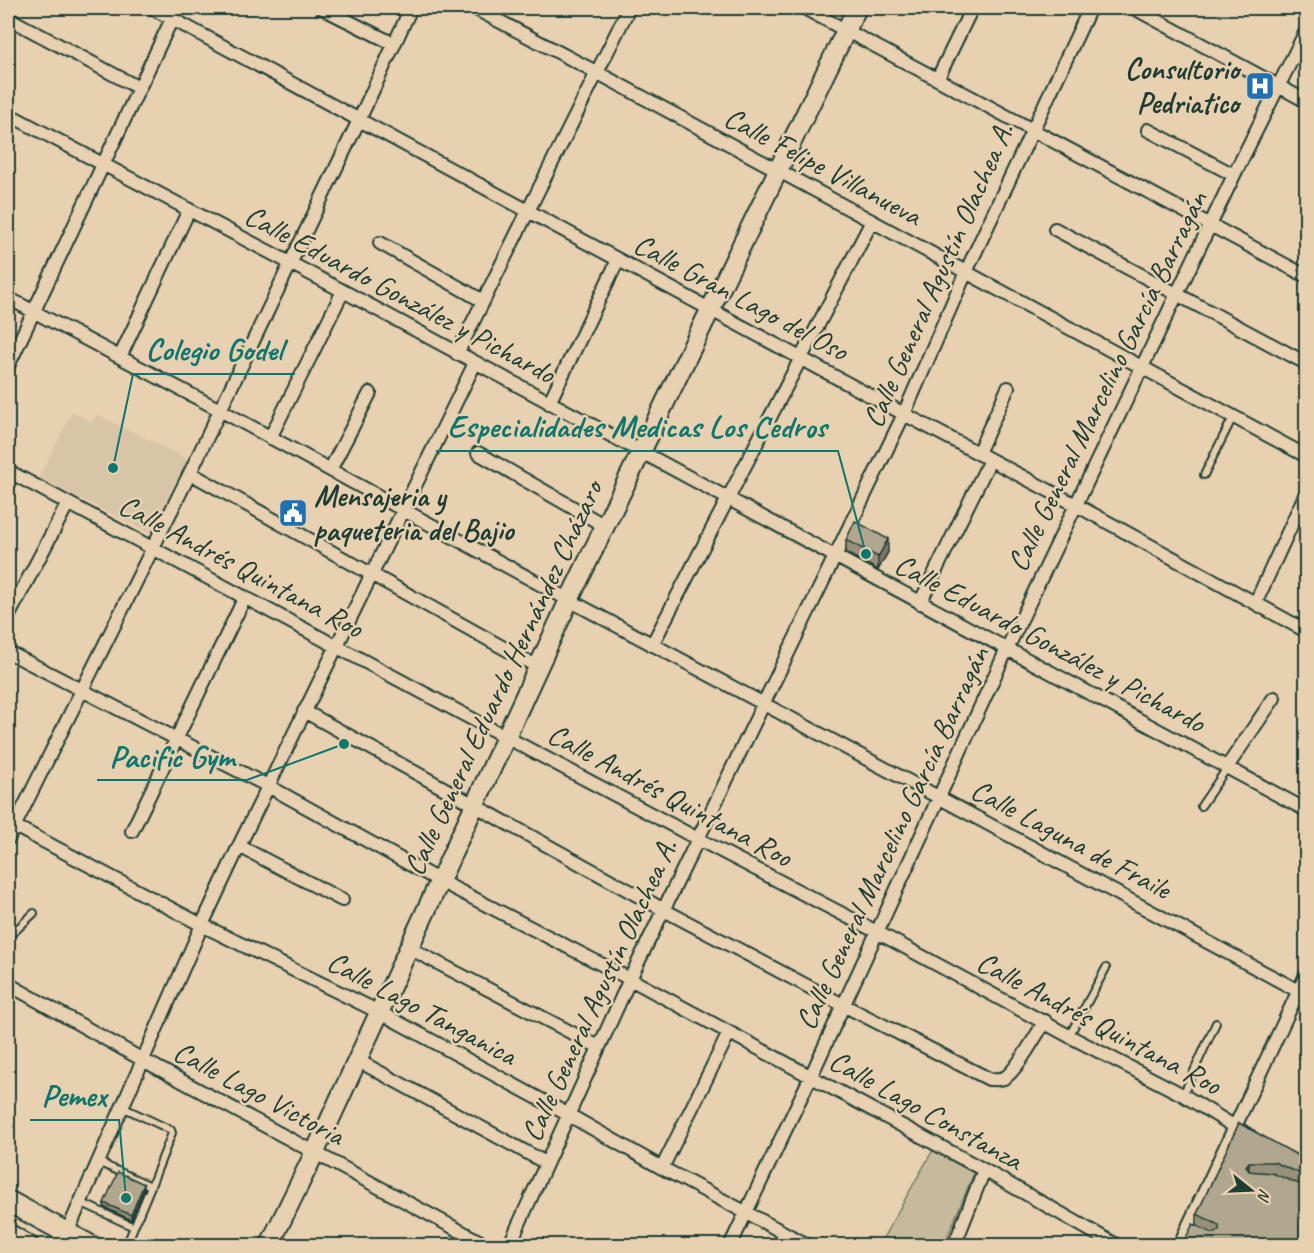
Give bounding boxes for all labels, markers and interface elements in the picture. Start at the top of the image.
place label: Consultorio Pedriatico [1125,50,1242,122]
hospital icon: Consultorio Pedriatico [1244,70,1276,102]
street label: Calle Felipe Villanueva [718,98,930,235]
street label: Calle General Agustín Olachea A. [854,117,1022,433]
street label: Calle General Marcelino García Barragán [998,183,1216,577]
street label: Calle Eduardo González y Pichardo [238,196,563,393]
street label: Calle Gran Lago del Oso [627,225,856,370]
callout: Colegio Godel [133,324,295,374]
text: Colegio Godel [145,329,289,370]
callout: Especialidades Medicas Los Cedros [436,401,838,451]
text: Especialidades Medicas Los Cedros [448,406,830,447]
street label: Calle General Eduardo Hernández Cházaro [395,472,613,881]
place label: Mensajeria y paqueteria del Bajio [314,477,516,549]
street label: Calle Andrés Quintana Roo [112,486,371,647]
public building icon: Mensajeria y paqueteria del Bajio [277,497,309,529]
street label: Calle Eduardo González y Pichardo [888,545,1213,742]
street label: Calle General Marcelino García Barragán [786,639,998,1036]
street label: Calle Andrés Quintana Roo [541,715,800,876]
callout: Pacific Gym [97,730,247,780]
text: Pacific Gym [110,736,237,777]
street label: Calle Laguna de Fraile [965,770,1179,909]
street label: Calle General Agustín Olachea A. [512,833,686,1147]
street label: Calle Lago Tanganica [321,942,525,1075]
street label: Calle Andrés Quintana Roo [970,943,1229,1104]
street label: Calle Lago Victoria [167,1032,353,1155]
street label: Calle Lago Constanza [823,1041,1031,1180]
callout: Pemex [30,1070,119,1120]
text: Pemex [42,1075,109,1116]
north arrow [1221,1160,1281,1220]
text: N [1252,1187,1275,1205]

